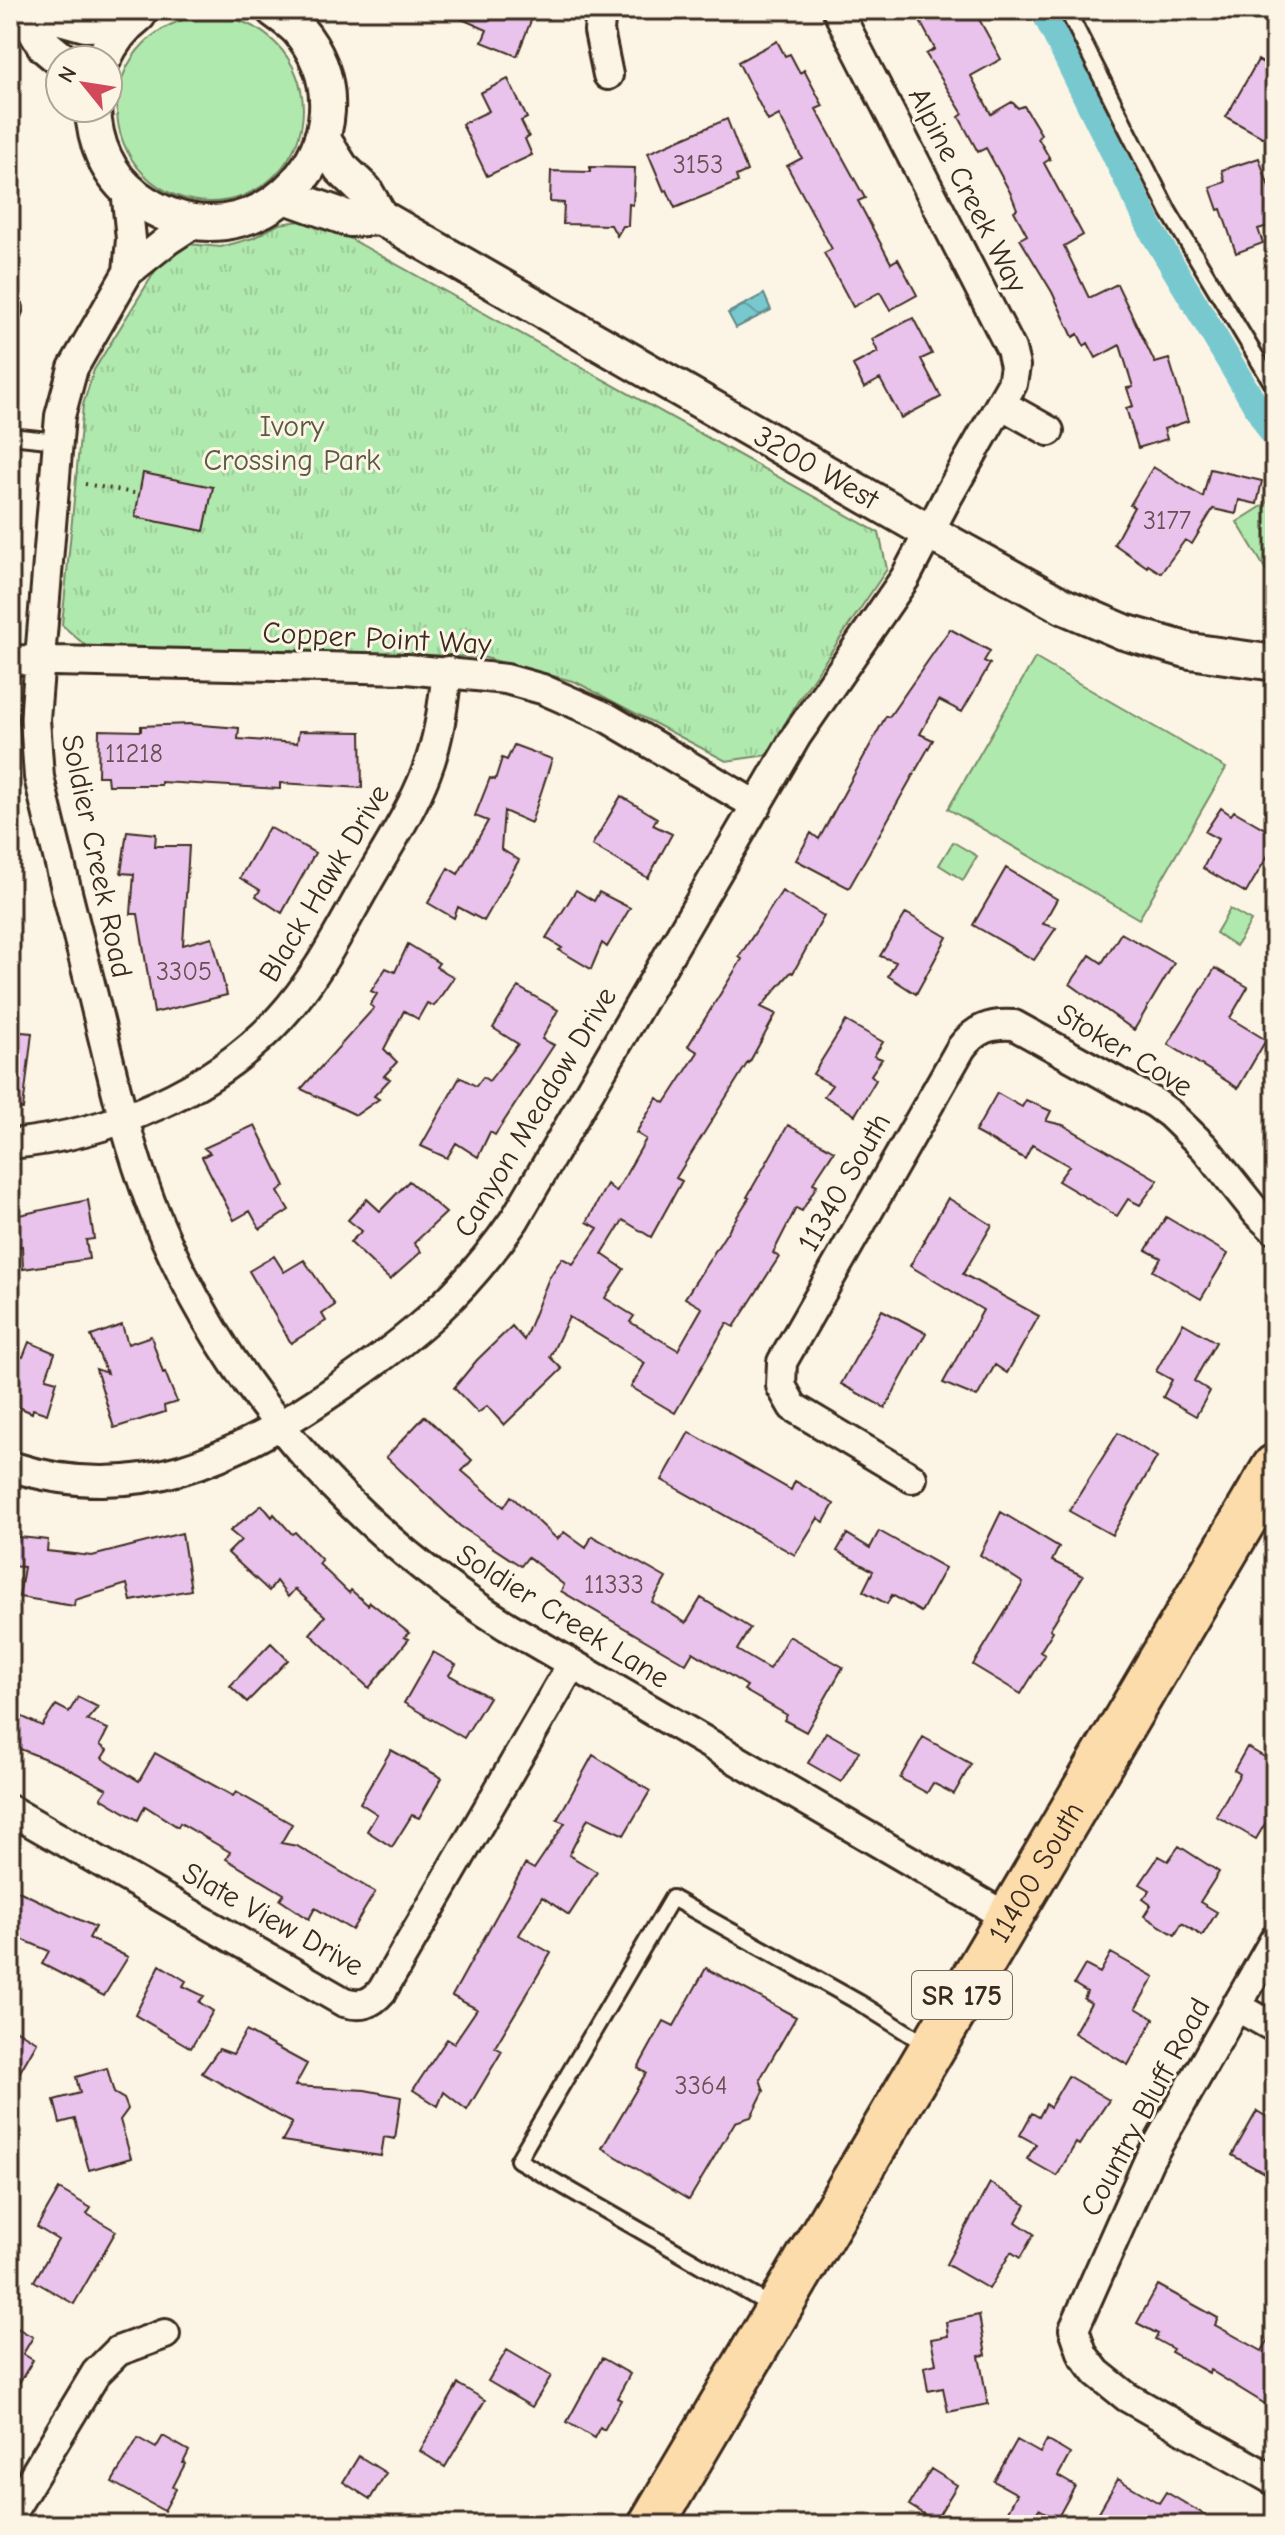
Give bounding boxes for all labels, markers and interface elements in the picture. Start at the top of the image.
north arrow [44,44,124,124]
text: N [53,62,82,87]
street label: Alpine Creek Way [901,82,1035,299]
house number: 3153 [673,150,723,180]
park label: Ivory Crossing Park [203,409,381,478]
street label: 3200 West [748,418,886,518]
house number: 3177 [1143,506,1191,536]
street label: Copper Point Way [262,615,493,662]
street label: Soldier Creek Road [54,731,139,981]
house number: 11218 [105,739,163,769]
street label: Black Hawk Drive [252,778,397,988]
house number: 3305 [156,957,212,987]
street label: Canyon Meadow Drive [447,981,624,1244]
street label: Stoker Cove [1051,996,1199,1105]
street label: 11340 South [791,1107,898,1258]
street label: Soldier Creek Lane [450,1537,676,1696]
house number: 11333 [584,1570,644,1600]
street label: 11400 South [981,1796,1092,1949]
street label: Slate View Drive [176,1855,369,1984]
road number: SR 175 [912,1971,1012,2019]
street label: Country Bluff Road [1073,1992,1218,2222]
house number: 3364 [675,2071,728,2101]

